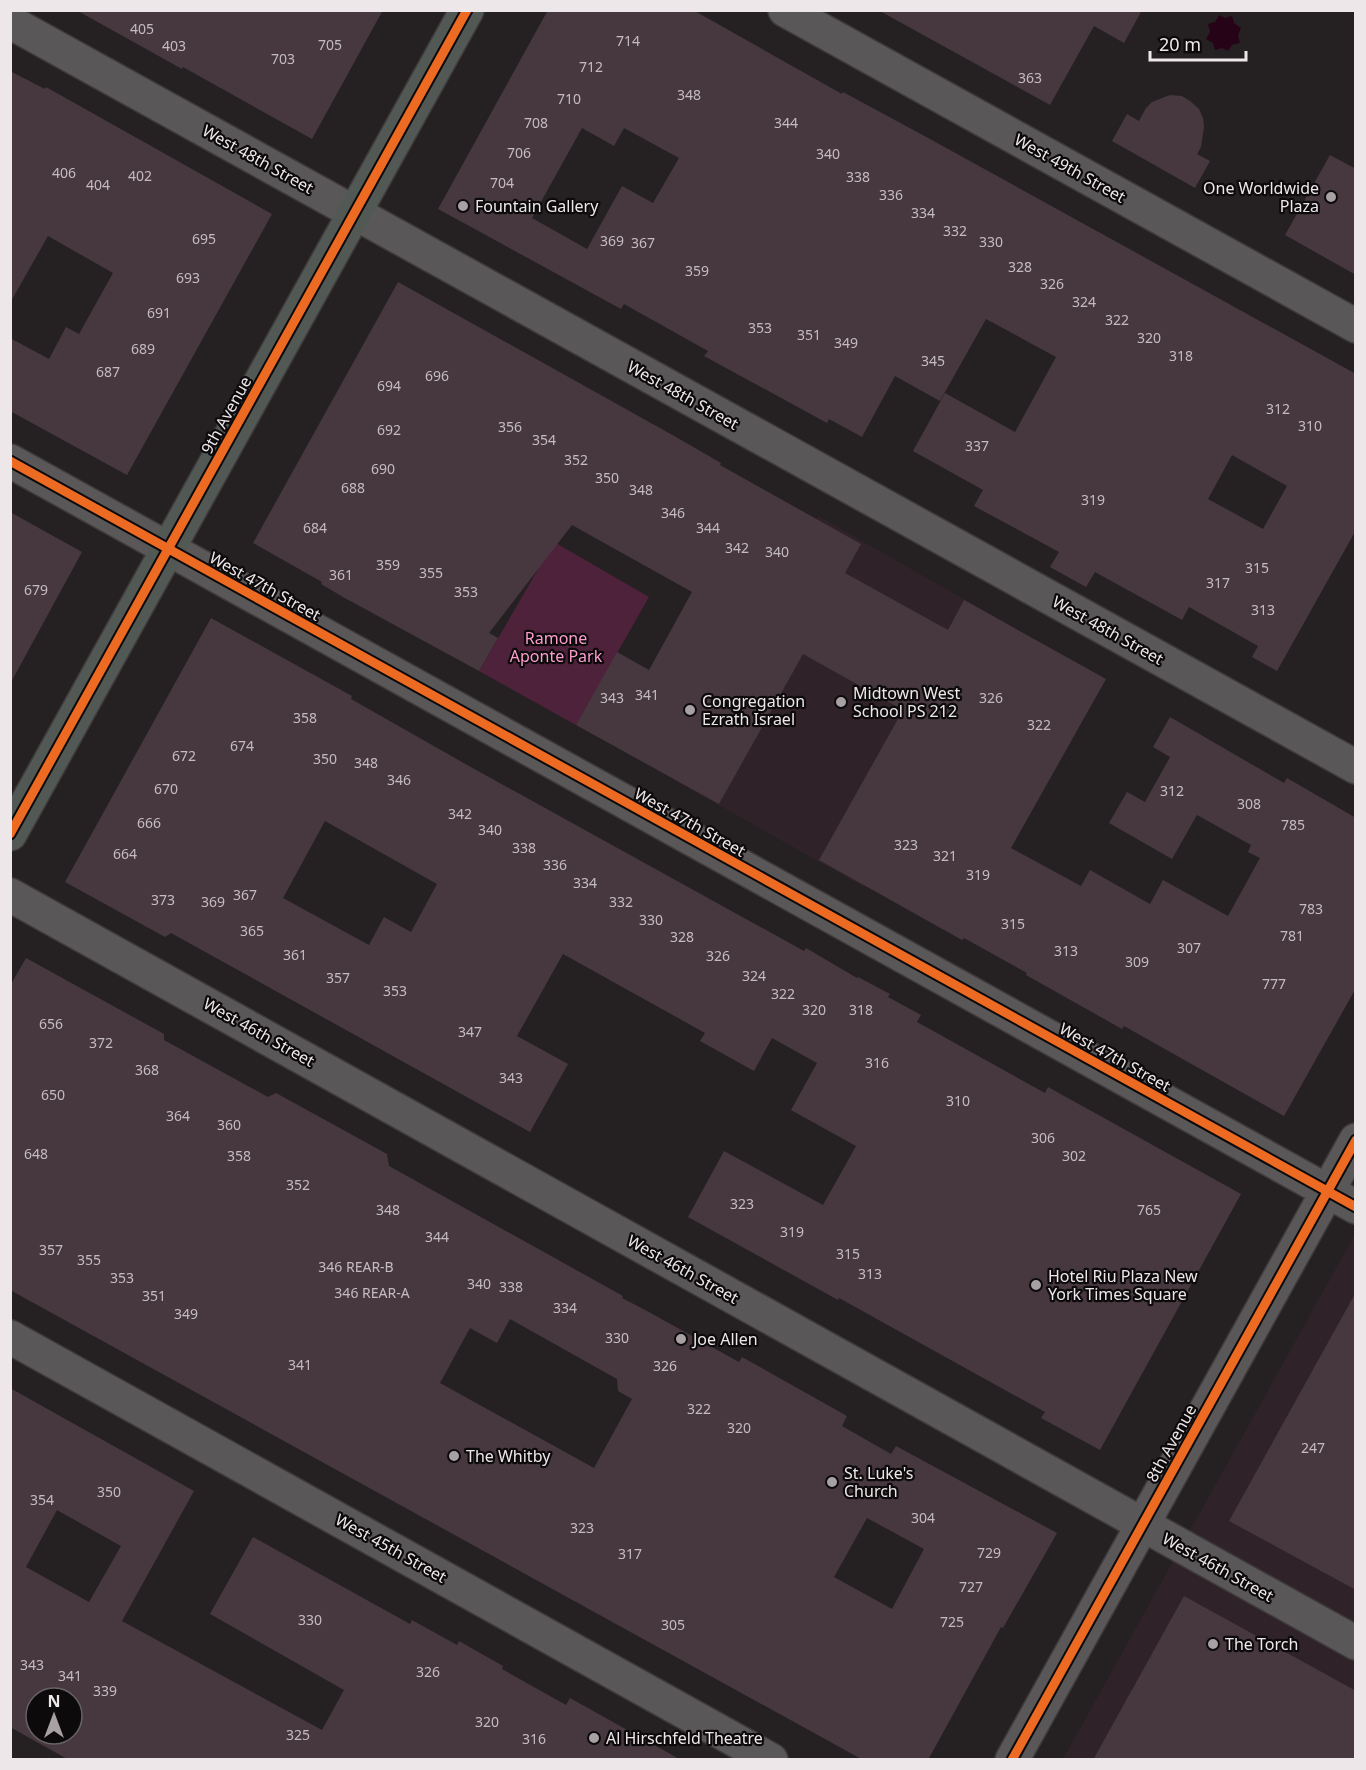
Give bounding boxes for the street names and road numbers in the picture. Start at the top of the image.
street label: West 48th Street [198,119,318,199]
street label: West 49th Street [1010,128,1130,208]
street label: West 48th Street [623,355,743,435]
street label: 9th Avenue [196,372,256,458]
street label: West 47th Street [205,546,325,626]
street label: West 48th Street [1048,590,1168,670]
street label: West 47th Street [630,782,750,862]
street label: West 46th Street [199,992,319,1072]
street label: West 47th Street [1055,1017,1175,1097]
street label: West 46th Street [623,1229,743,1309]
street label: 8th Avenue [1141,1400,1201,1486]
street label: West 45th Street [331,1508,451,1588]
street label: West 46th Street [1158,1527,1278,1607]

